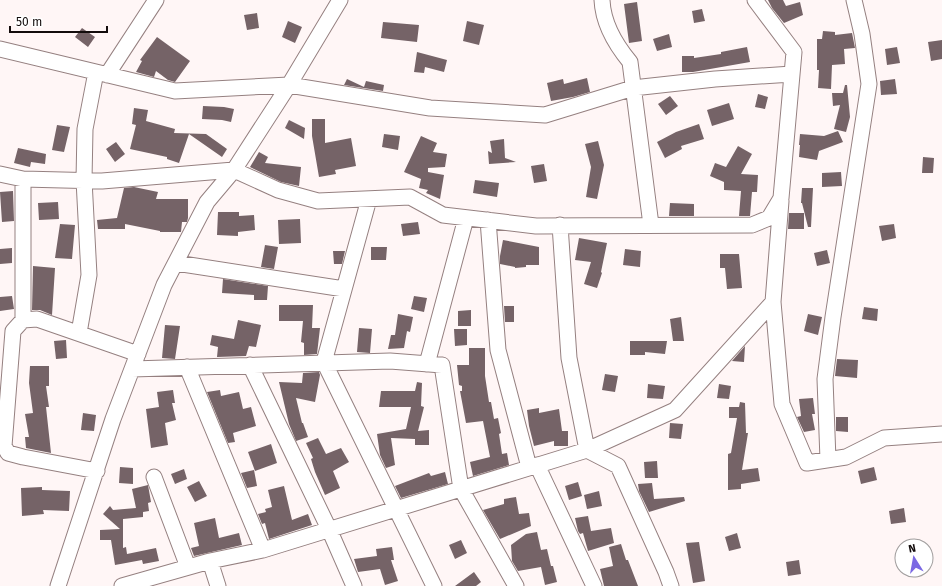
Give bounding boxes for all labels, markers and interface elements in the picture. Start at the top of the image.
scale bar [10,8,107,34]
text: 50 m [16,15,42,29]
north arrow [894,538,934,578]
text: N [907,542,917,556]

